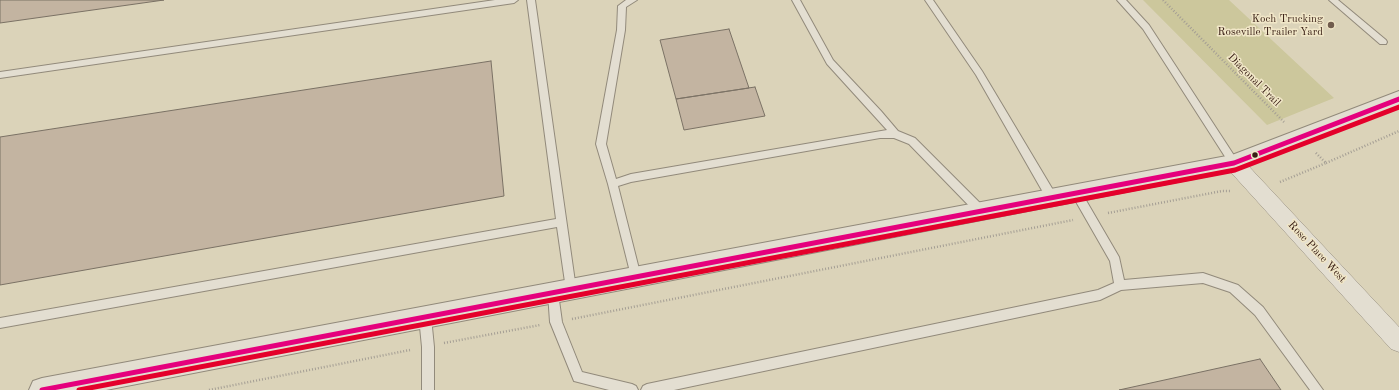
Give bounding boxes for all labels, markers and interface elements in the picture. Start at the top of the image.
place label: Koch Trucking Roseville Trailer Yard [1218,12,1323,38]
marker: Koch Trucking Roseville Trailer Yard [1326,20,1336,30]
street label: Diagonal Trail [1225,51,1283,109]
unlabelled marker [1250,150,1260,160]
street label: Rose Place West [1285,218,1349,286]

